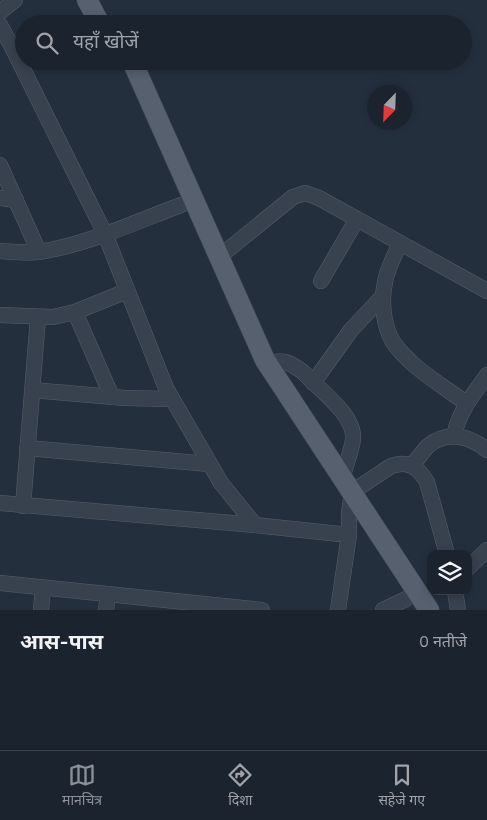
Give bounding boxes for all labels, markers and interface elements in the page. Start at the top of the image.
search box [15,15,472,70]
icon: search [33,29,61,57]
text: यहाँ खोजें [73,29,138,55]
north arrow [367,85,412,130]
map controls [427,550,472,595]
button: layers [427,550,472,595]
text: आस-पास [20,628,103,656]
text: 0 नतीजे [419,631,467,653]
tab: मानचित्र [62,761,102,811]
tab: दिशा [226,761,254,811]
tab: सहेजे गए [378,761,425,811]

